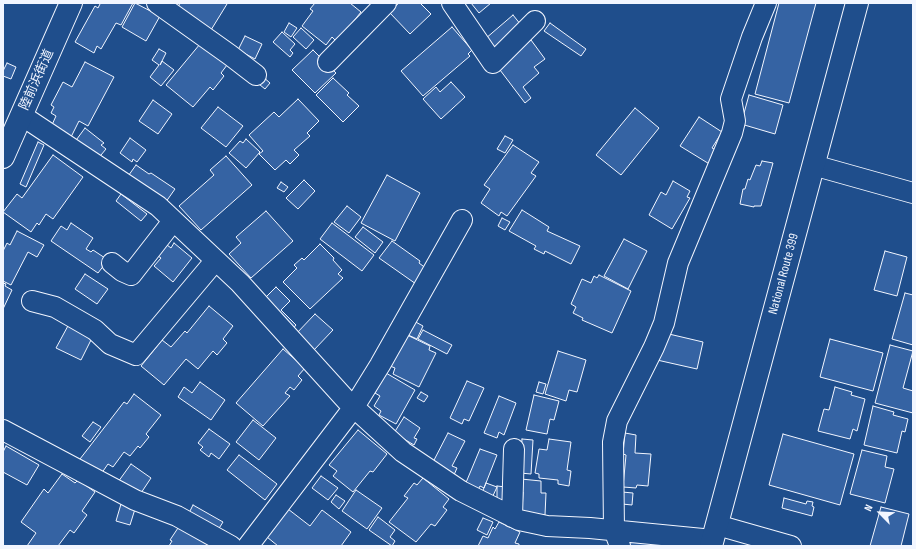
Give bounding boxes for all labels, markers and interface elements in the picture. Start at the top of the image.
street label: 陸前浜街道 [17,47,57,113]
street label: National Route 399 [766,232,802,316]
north arrow [860,493,900,533]
text: N [861,503,876,513]

